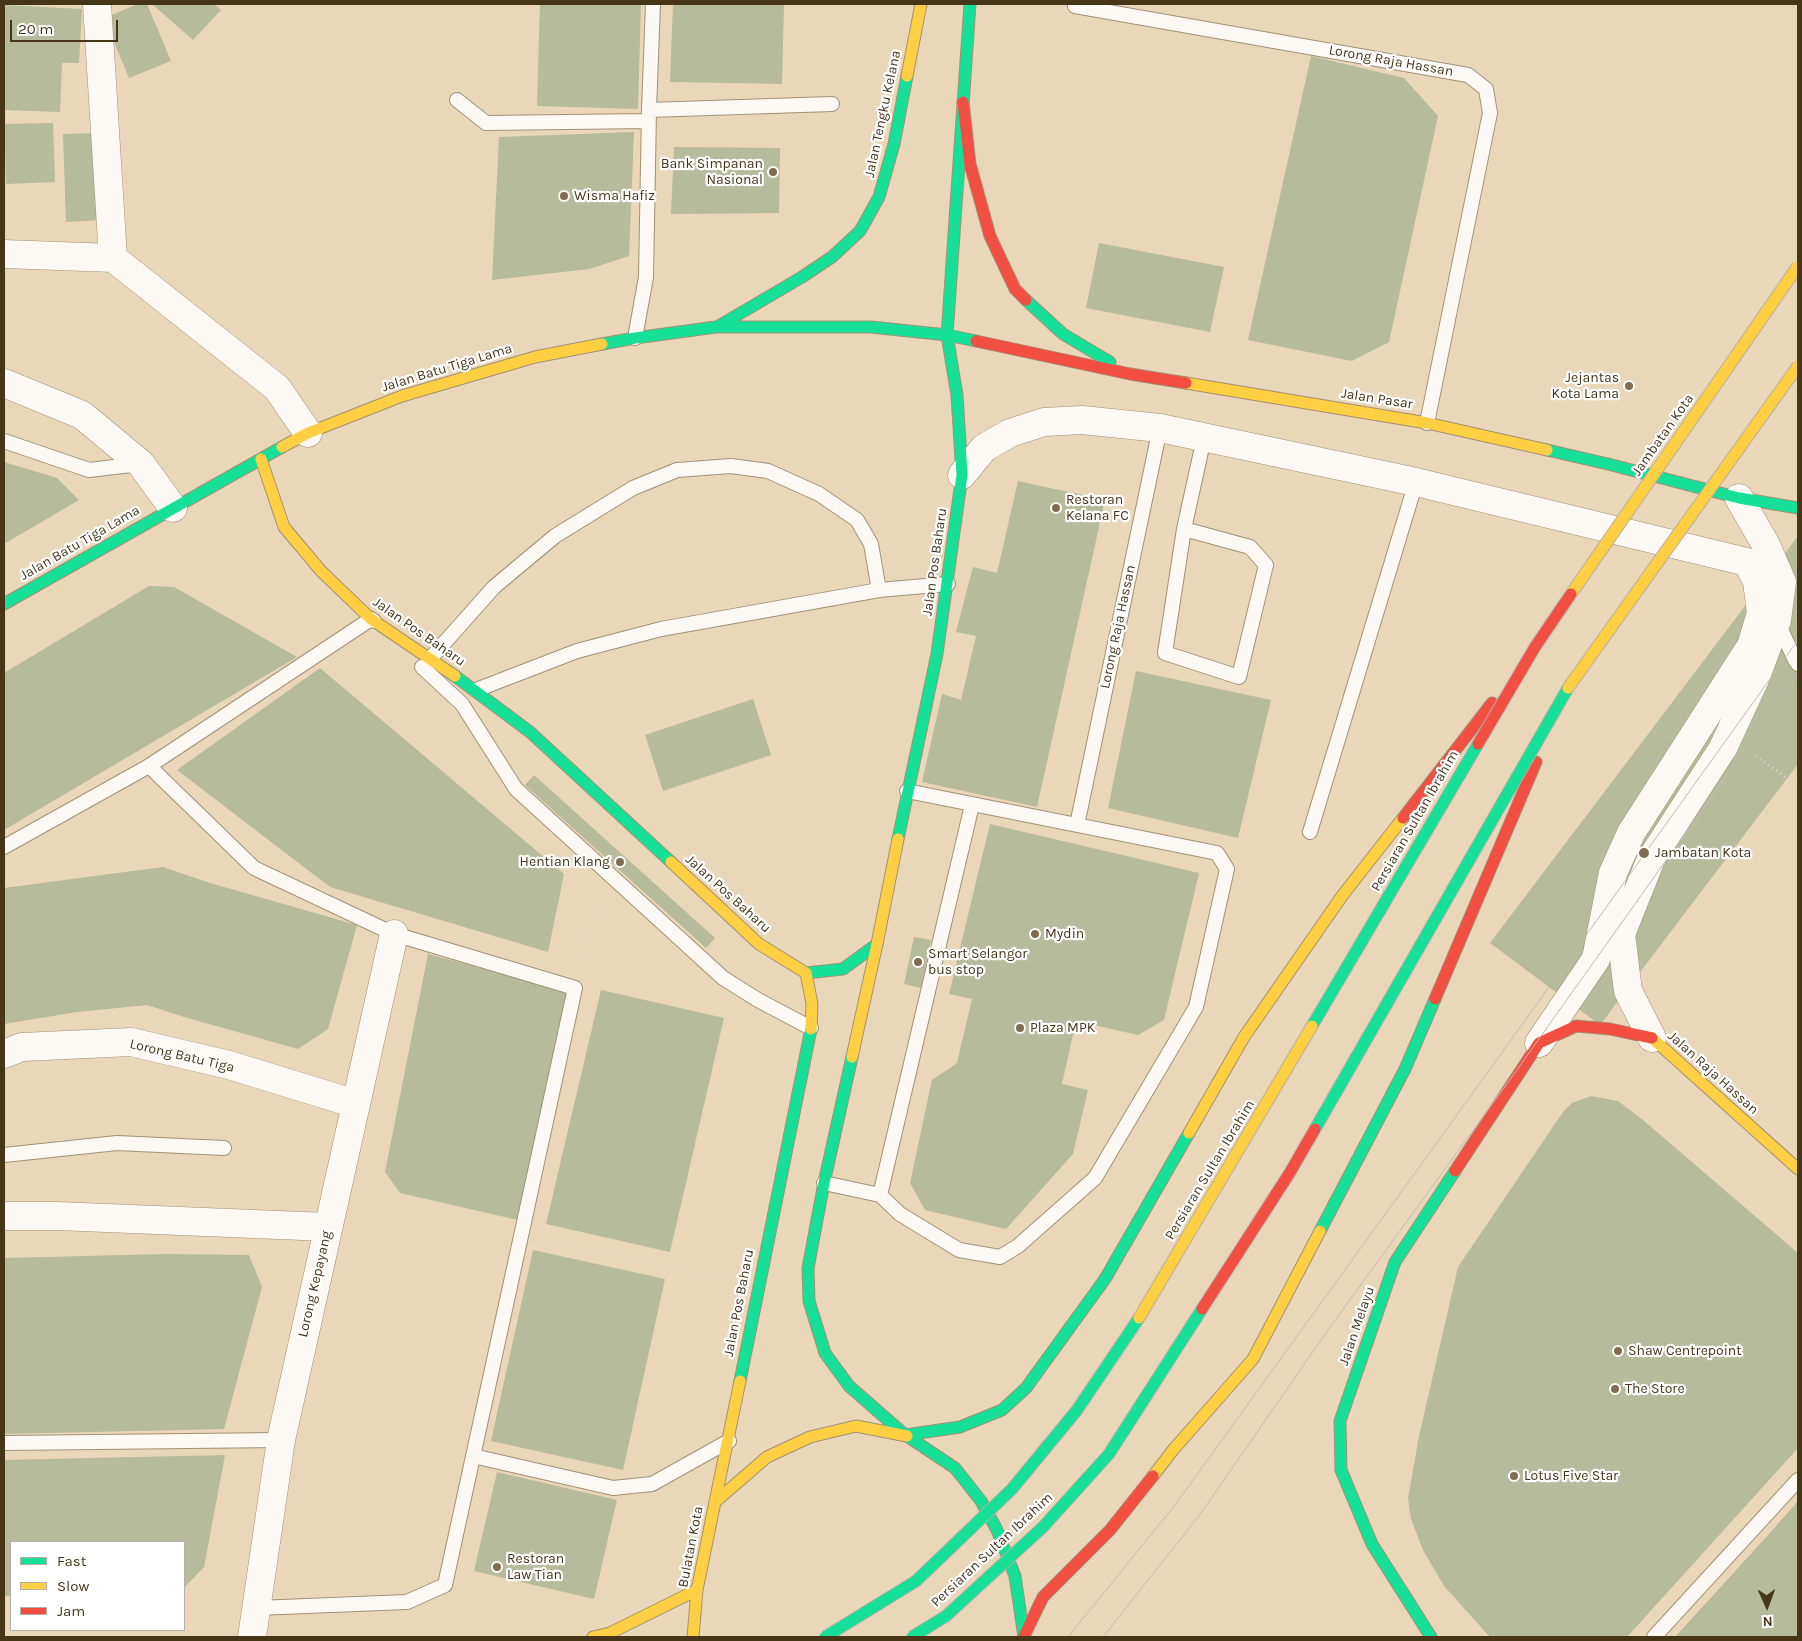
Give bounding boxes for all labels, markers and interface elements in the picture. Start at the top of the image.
scale bar [12,10,120,42]
text: 20 m [18,20,53,38]
street label: Lorong Raja Hassan [1327,42,1455,80]
street label: Jalan Tengku Kelana [861,49,905,179]
place label: Bank Simpanan Nasional [661,156,763,188]
marker: Bank Simpanan Nasional [767,166,779,178]
place label: Wisma Hafiz [574,188,655,204]
marker: Wisma Hafiz [558,190,570,202]
street label: Jalan Batu Tiga Lama [380,340,514,396]
place label: Jejantas Kota Lama [1551,370,1619,402]
marker: Jejantas Kota Lama [1623,380,1635,392]
street label: Jalan Pasar [1340,385,1414,413]
street label: Jambatan Kota [1628,391,1698,479]
place label: Restoran Kelana FC [1066,492,1129,524]
street label: Jalan Batu Tiga Lama [17,502,143,584]
marker: Restoran Kelana FC [1050,502,1062,514]
street label: Jalan Pos Baharu [919,507,951,617]
street label: Lorong Raja Hassan [1097,564,1139,690]
street label: Jalan Pos Baharu [370,594,468,670]
street label: Persiaran Sultan Ibrahim [1368,747,1462,895]
place label: Jambatan Kota [1655,845,1751,861]
marker: Jambatan Kota [1637,846,1651,860]
street label: Jalan Pos Baharu [682,851,774,937]
place label: Hentian Klang [520,854,610,870]
marker: Hentian Klang [614,856,626,868]
place label: Mydin [1045,926,1084,942]
marker: Mydin [1029,928,1041,940]
place label: Smart Selangor bus stop [928,946,1027,979]
marker: Smart Selangor bus stop [912,956,924,968]
place label: Plaza MPK [1030,1020,1095,1036]
marker: Plaza MPK [1014,1022,1026,1034]
street label: Jalan Raja Hassan [1664,1028,1762,1118]
street label: Lorong Batu Tiga [128,1036,236,1076]
street label: Persiaran Sultan Ibrahim [1162,1097,1258,1243]
street label: Lorong Kepayang [295,1229,335,1339]
street label: Jalan Pos Baharu [720,1248,758,1358]
street label: Jalan Melayu [1336,1284,1378,1368]
place label: Shaw Centrepoint [1628,1343,1742,1359]
marker: Shaw Centrepoint [1612,1345,1624,1357]
place label: The Store [1625,1381,1685,1397]
marker: The Store [1609,1383,1621,1395]
place label: Lotus Five Star [1524,1468,1618,1484]
marker: Lotus Five Star [1508,1470,1520,1482]
street label: Persiaran Sultan Ibrahim [928,1489,1056,1611]
street label: Bulatan Kota [675,1505,707,1589]
legend [10,1541,185,1631]
place label: Restoran Law Tian [507,1551,564,1584]
text: Fast [57,1552,86,1570]
marker: Restoran Law Tian [491,1561,503,1573]
text: Slow [57,1577,89,1595]
north arrow [1742,1581,1792,1631]
text: Jam [57,1602,85,1620]
text: N [1762,1613,1773,1630]

